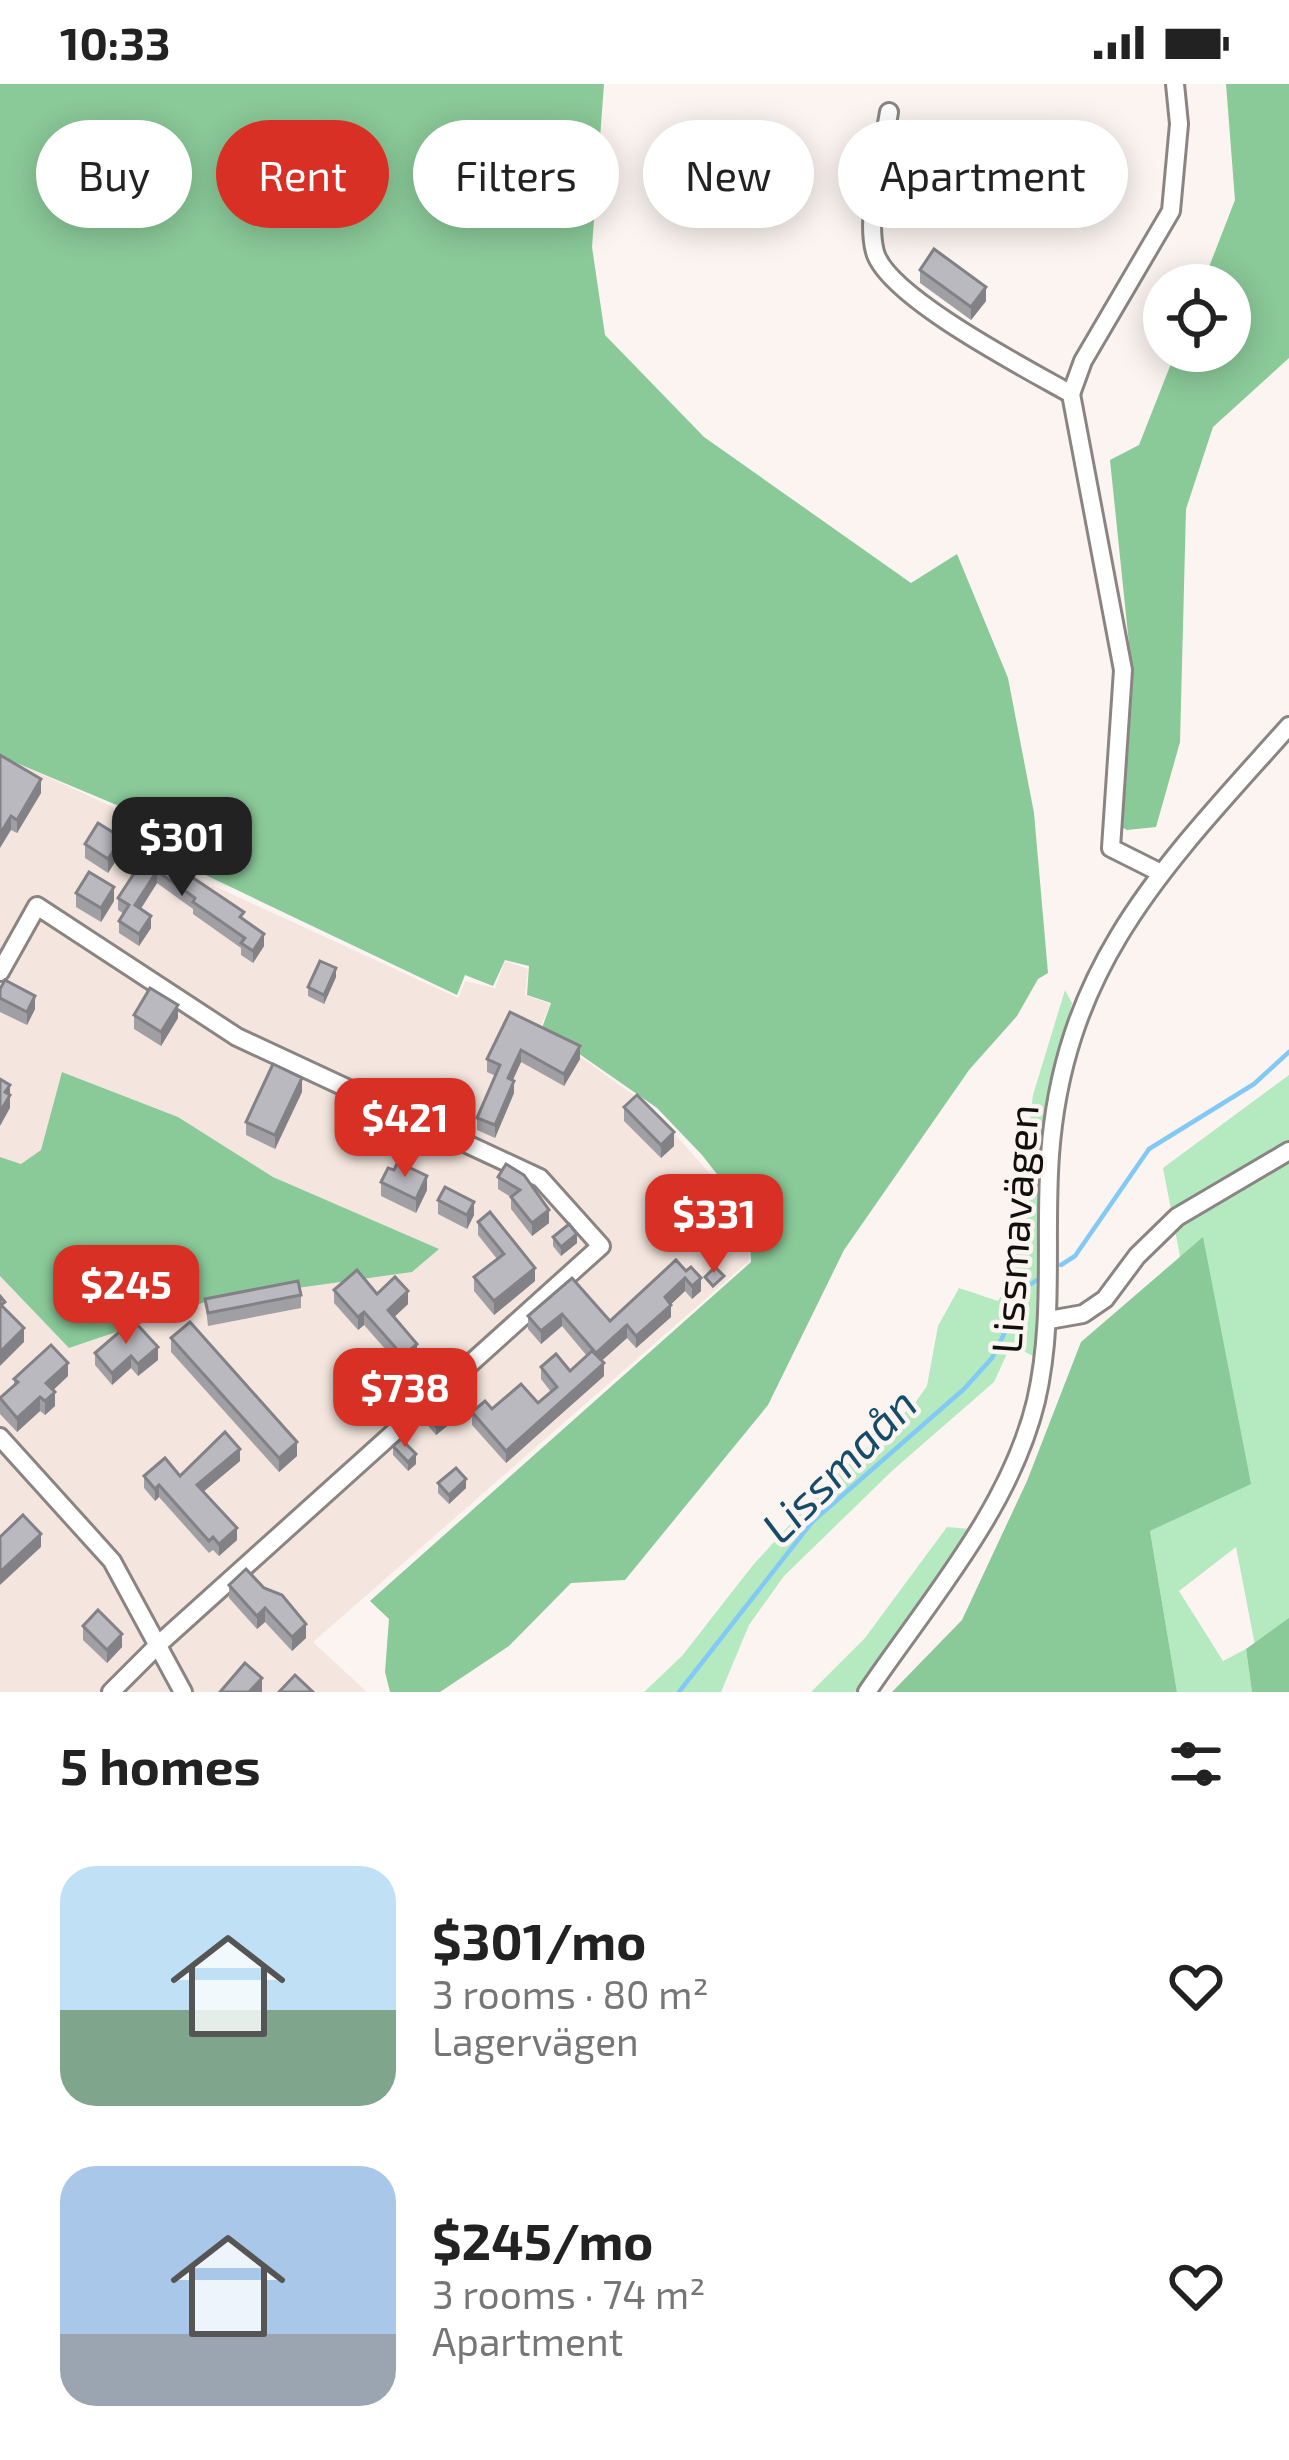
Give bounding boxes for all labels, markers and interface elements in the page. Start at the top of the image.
text: 10:33 [60,15,170,69]
chip: Buy [36,120,192,228]
chip: Rent [216,120,389,228]
chip: Filters [413,120,619,228]
chip: New [643,120,814,228]
chip: Apartment [838,120,1128,228]
map controls [1143,264,1251,372]
button: locate [1143,264,1251,372]
pin: $301 [111,797,253,899]
text: $301 [139,812,225,859]
pin: $421 [334,1078,476,1180]
text: $421 [362,1093,448,1140]
street label: Lissmavägen [979,1103,1047,1355]
pin: $331 [643,1174,785,1276]
text: $331 [672,1189,756,1236]
pin: $245 [55,1245,197,1347]
text: $245 [80,1260,172,1307]
pin: $738 [334,1348,476,1450]
text: $738 [360,1363,450,1410]
water label: Lissmaån [749,1375,927,1553]
icon: filters [1163,1731,1229,1797]
text: 5 homes [60,1734,261,1795]
text: $301/mo [432,1909,646,1970]
icon: home [156,1914,300,2058]
icon: heart [1163,1953,1229,2019]
text: 3 rooms · 80 m² [432,1970,709,2017]
text: Lagervägen [432,2017,639,2064]
text: $245/mo [432,2209,653,2270]
icon: home [156,2214,300,2358]
icon: heart [1163,2253,1229,2319]
text: 3 rooms · 74 m² [432,2270,705,2317]
text: Apartment [432,2317,623,2364]

